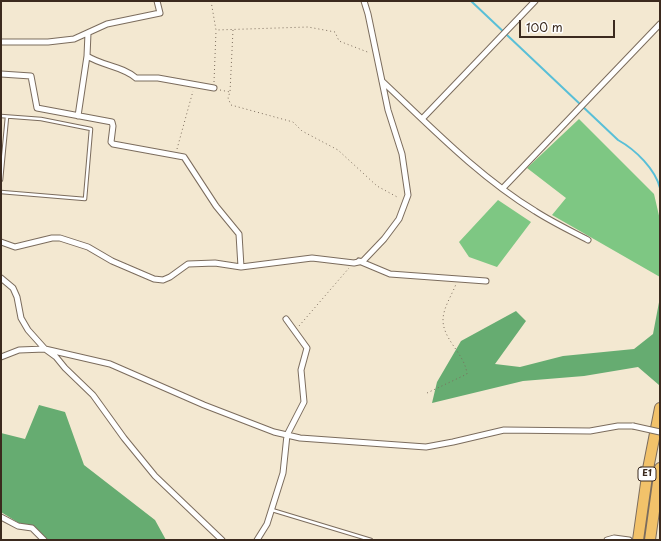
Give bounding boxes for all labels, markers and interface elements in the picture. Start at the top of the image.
scale bar [521,12,617,38]
text: 100 m [526,18,563,36]
road number: E1 [638,467,656,481]

